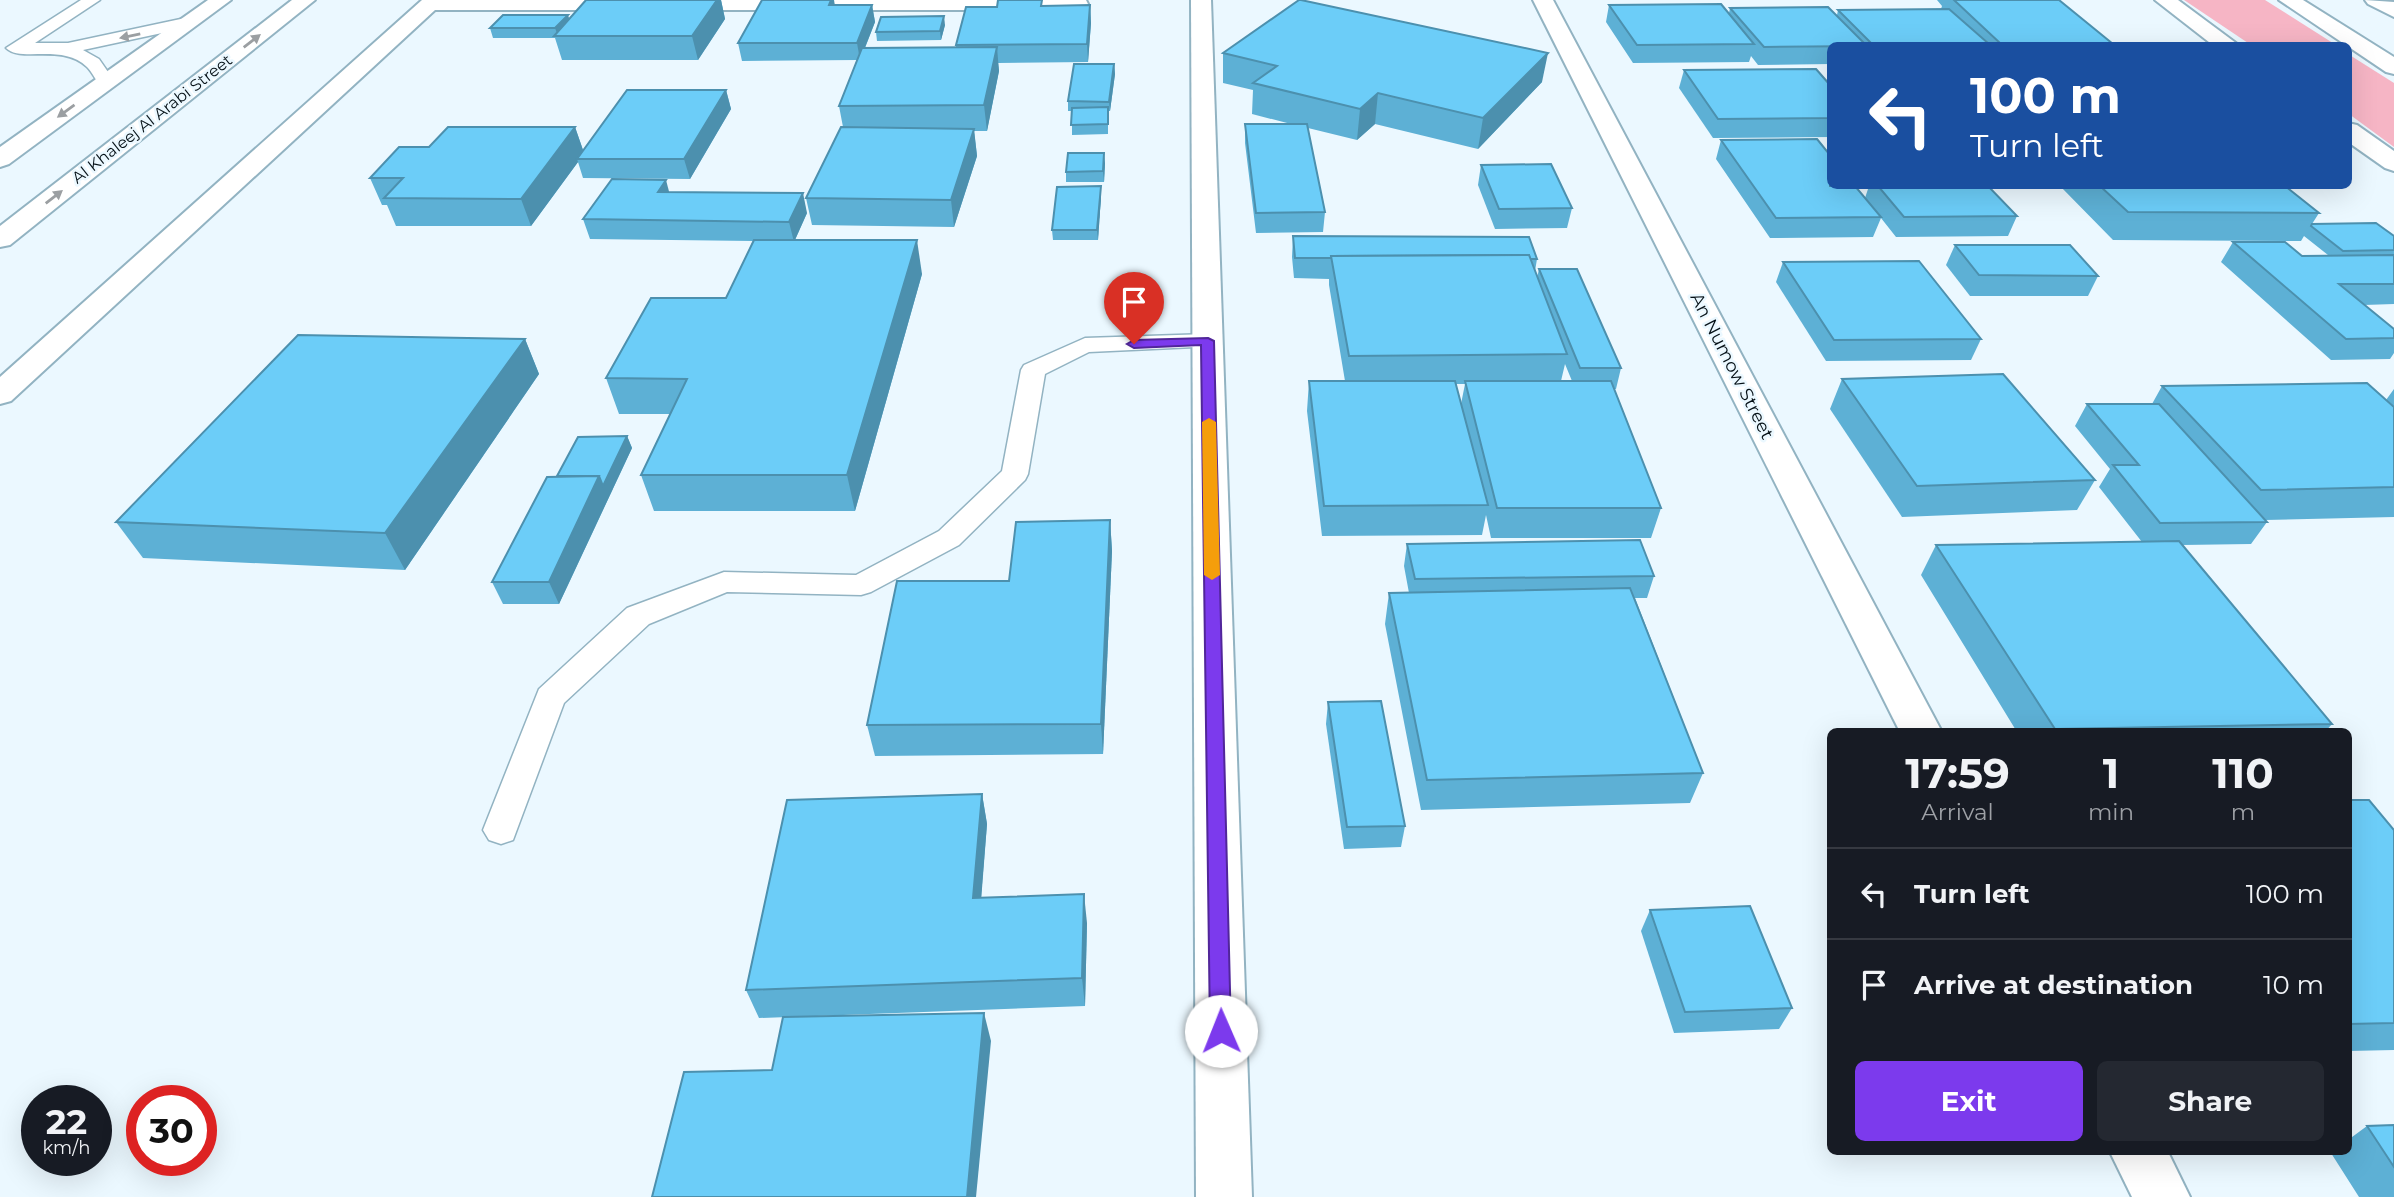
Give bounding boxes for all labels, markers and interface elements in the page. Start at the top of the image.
one-way arrow [119,31,141,42]
one-way arrow [243,35,261,49]
street label: Al Khaleej Al Arabi Street [68,50,236,187]
text: 100 m [1970,66,2121,125]
icon: left [1855,70,1946,161]
one-way arrow [57,104,75,118]
text: Turn left [1970,126,2104,165]
one-way arrow [44,189,62,204]
pin [1104,272,1164,344]
icon: arrive [1115,283,1153,321]
street label: An Numow Street [1686,289,1778,443]
text: 17:59 [1905,747,2010,799]
text: 1 [2103,747,2119,799]
text: 110 [2212,747,2274,799]
text: Arrival [1921,798,1994,826]
text: min [2088,798,2134,826]
text: m [2231,798,2255,826]
icon: left [1855,875,1893,913]
text: Turn left [1914,878,2030,910]
text: 100 m [2246,878,2324,910]
icon: arrive [1855,966,1893,1004]
text: Arrive at destination [1914,969,2193,1001]
text: 10 m [2263,969,2324,1001]
position arrow [1184,994,1258,1068]
button: Exit [1855,1061,2083,1141]
button: Share [2097,1061,2324,1141]
speed limit sign: 30 [126,1085,217,1176]
text: 22 [46,1100,87,1143]
text: km/h [42,1137,91,1159]

